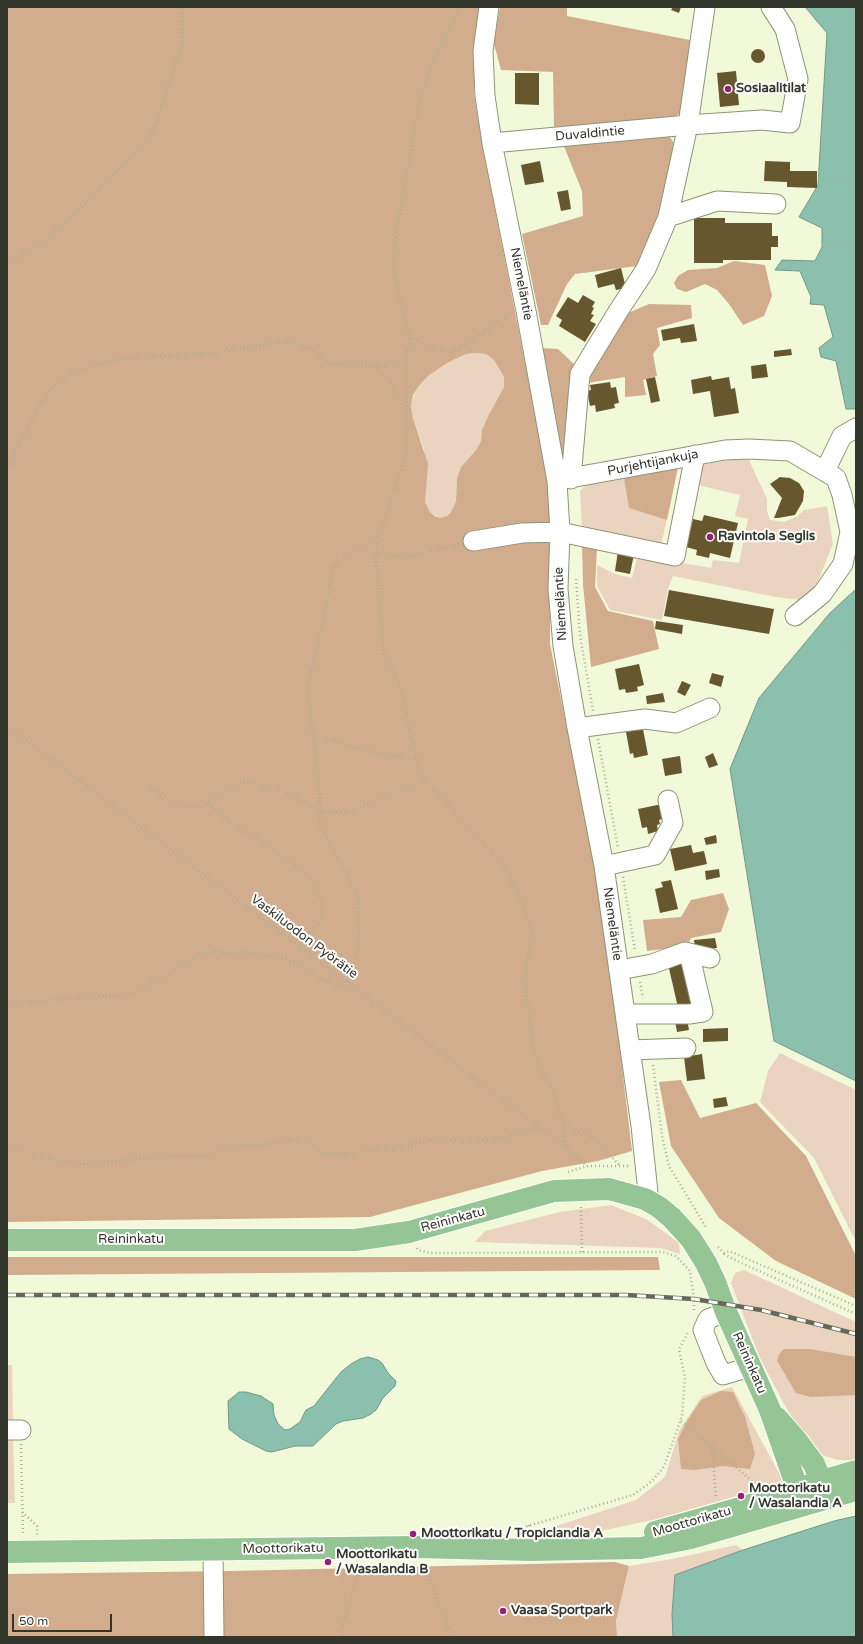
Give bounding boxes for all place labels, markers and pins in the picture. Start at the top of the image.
place label: Sosiaalitilat [736,81,806,97]
marker: Sosiaalitilat [723,84,733,94]
place label: Ravintola Seglis [718,529,815,545]
marker: Ravintola Seglis [705,532,715,542]
place label: Moottorikatu / Wasalandia A [749,1481,842,1512]
marker: Moottorikatu / Wasalandia A [736,1491,746,1501]
place label: Moottorikatu / Tropiclandia A [421,1526,603,1542]
marker: Moottorikatu / Tropiclandia A [408,1529,418,1539]
place label: Moottorikatu / Wasalandia B [336,1547,428,1578]
marker: Moottorikatu / Wasalandia B [323,1557,333,1567]
place label: Vaasa Sportpark [511,1603,612,1619]
marker: Vaasa Sportpark [498,1606,508,1616]

